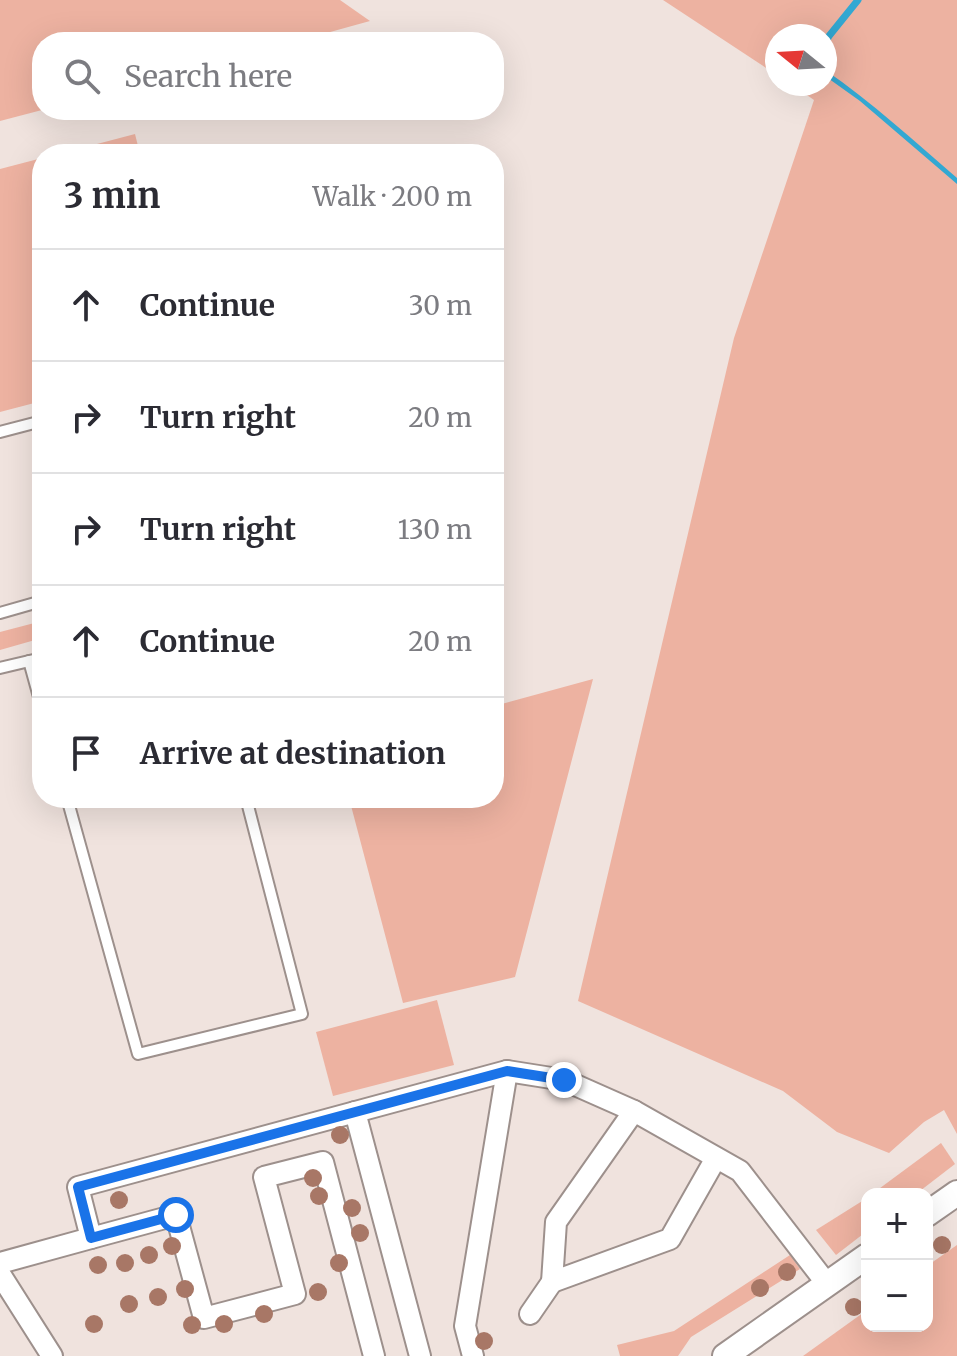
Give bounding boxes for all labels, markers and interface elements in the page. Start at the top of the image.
north arrow [765,24,837,96]
search box [32,32,504,120]
icon: search [60,54,104,98]
text: Search here [124,57,292,95]
text: 3 min [64,175,160,217]
text: Walk · 200 m [313,180,472,213]
icon: ahead [64,283,108,327]
text: Continue [140,286,275,324]
text: 30 m [409,289,472,322]
icon: right [64,395,108,439]
text: Turn right [140,398,296,436]
text: 20 m [408,401,472,434]
icon: right [64,507,108,551]
text: Turn right [140,510,296,548]
text: 130 m [398,513,472,546]
icon: ahead [64,619,108,663]
text: Continue [140,622,275,660]
text: 20 m [408,625,472,658]
icon: arrive [64,731,108,775]
text: Arrive at destination [140,734,446,772]
route end [546,1062,582,1098]
map controls [861,1188,933,1332]
button: + [861,1188,933,1260]
route start [158,1197,194,1233]
button: − [861,1260,933,1332]

